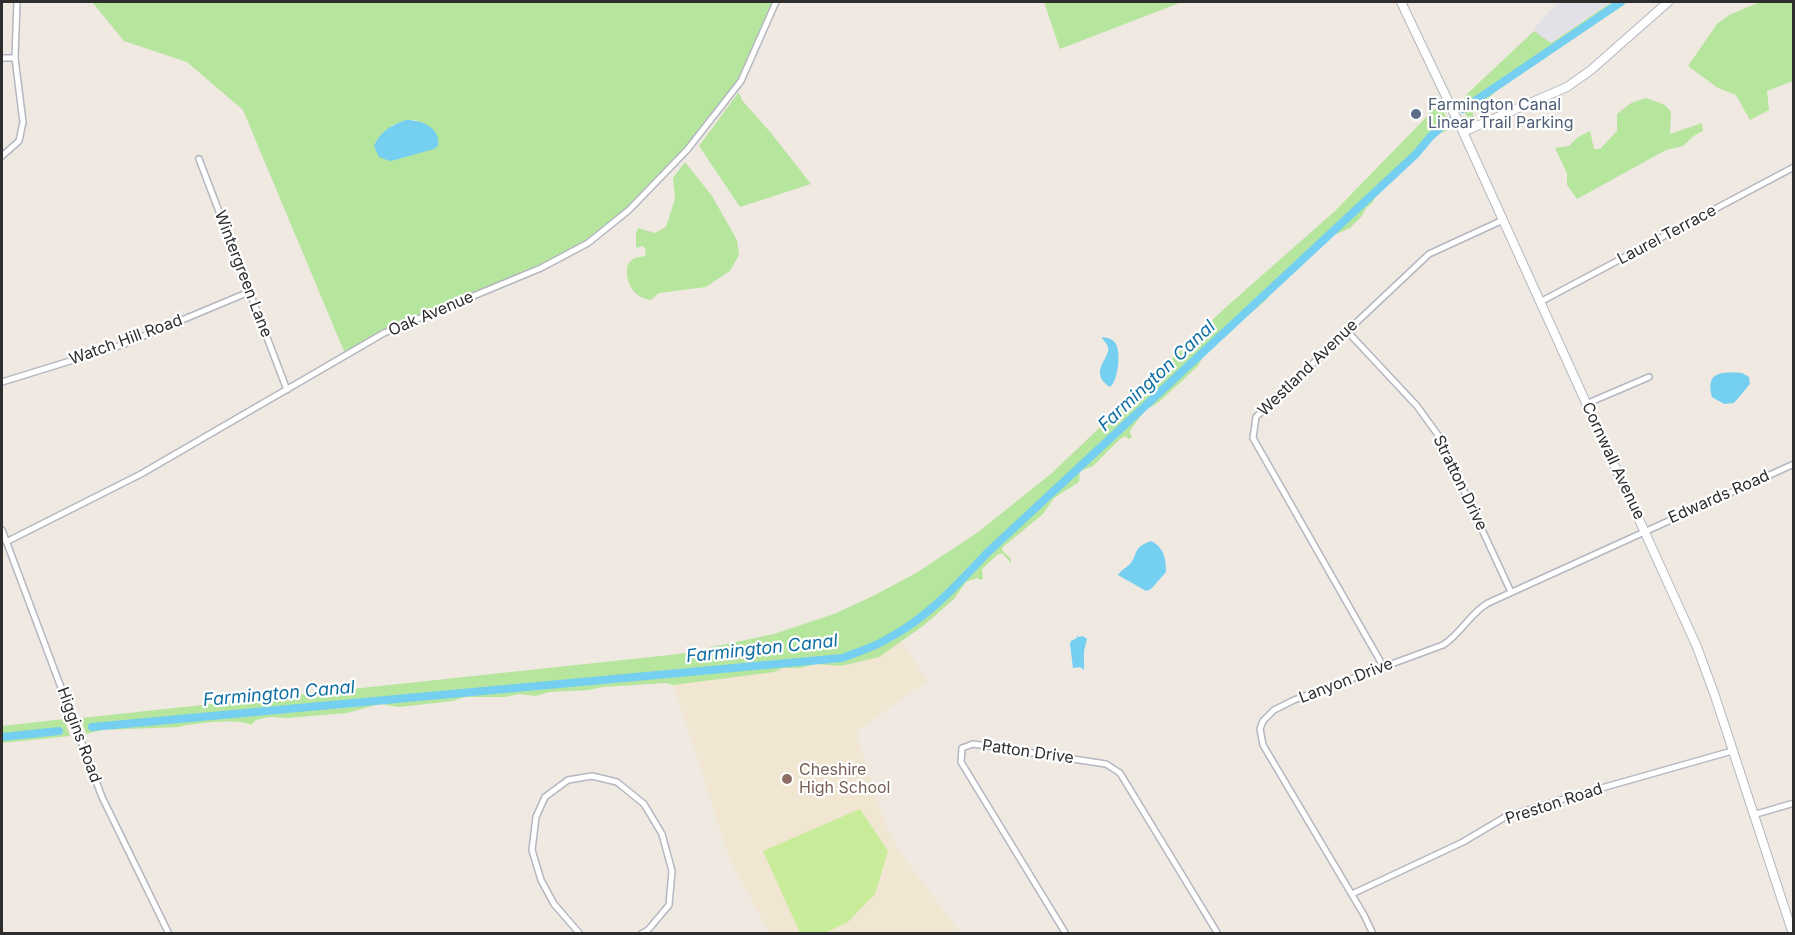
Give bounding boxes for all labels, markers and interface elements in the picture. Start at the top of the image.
place label: Farmington Canal Linear Trail Parking [1428,95,1573,133]
marker: Farmington Canal Linear Trail Parking [1409,107,1423,121]
street label: Laurel Terrace [1614,201,1720,269]
street label: Wintergreen Lane [210,208,276,340]
street label: Oak Avenue [386,287,476,341]
street label: Watch Hill Road [67,311,185,369]
water label: Farmington Canal [1094,316,1220,436]
street label: Westland Avenue [1254,316,1362,420]
street label: Cornwall Avenue [1577,399,1649,523]
street label: Stratton Drive [1429,432,1491,534]
street label: Edwards Road [1665,466,1773,528]
water label: Farmington Canal [685,630,839,668]
street label: Lanyon Drive [1296,654,1396,708]
water label: Farmington Canal [202,677,356,711]
street label: Higgins Road [53,685,105,785]
street label: Patton Drive [981,736,1075,768]
place label: Cheshire High School [799,760,890,798]
marker: Cheshire High School [780,772,794,786]
street label: Preston Road [1503,779,1605,829]

